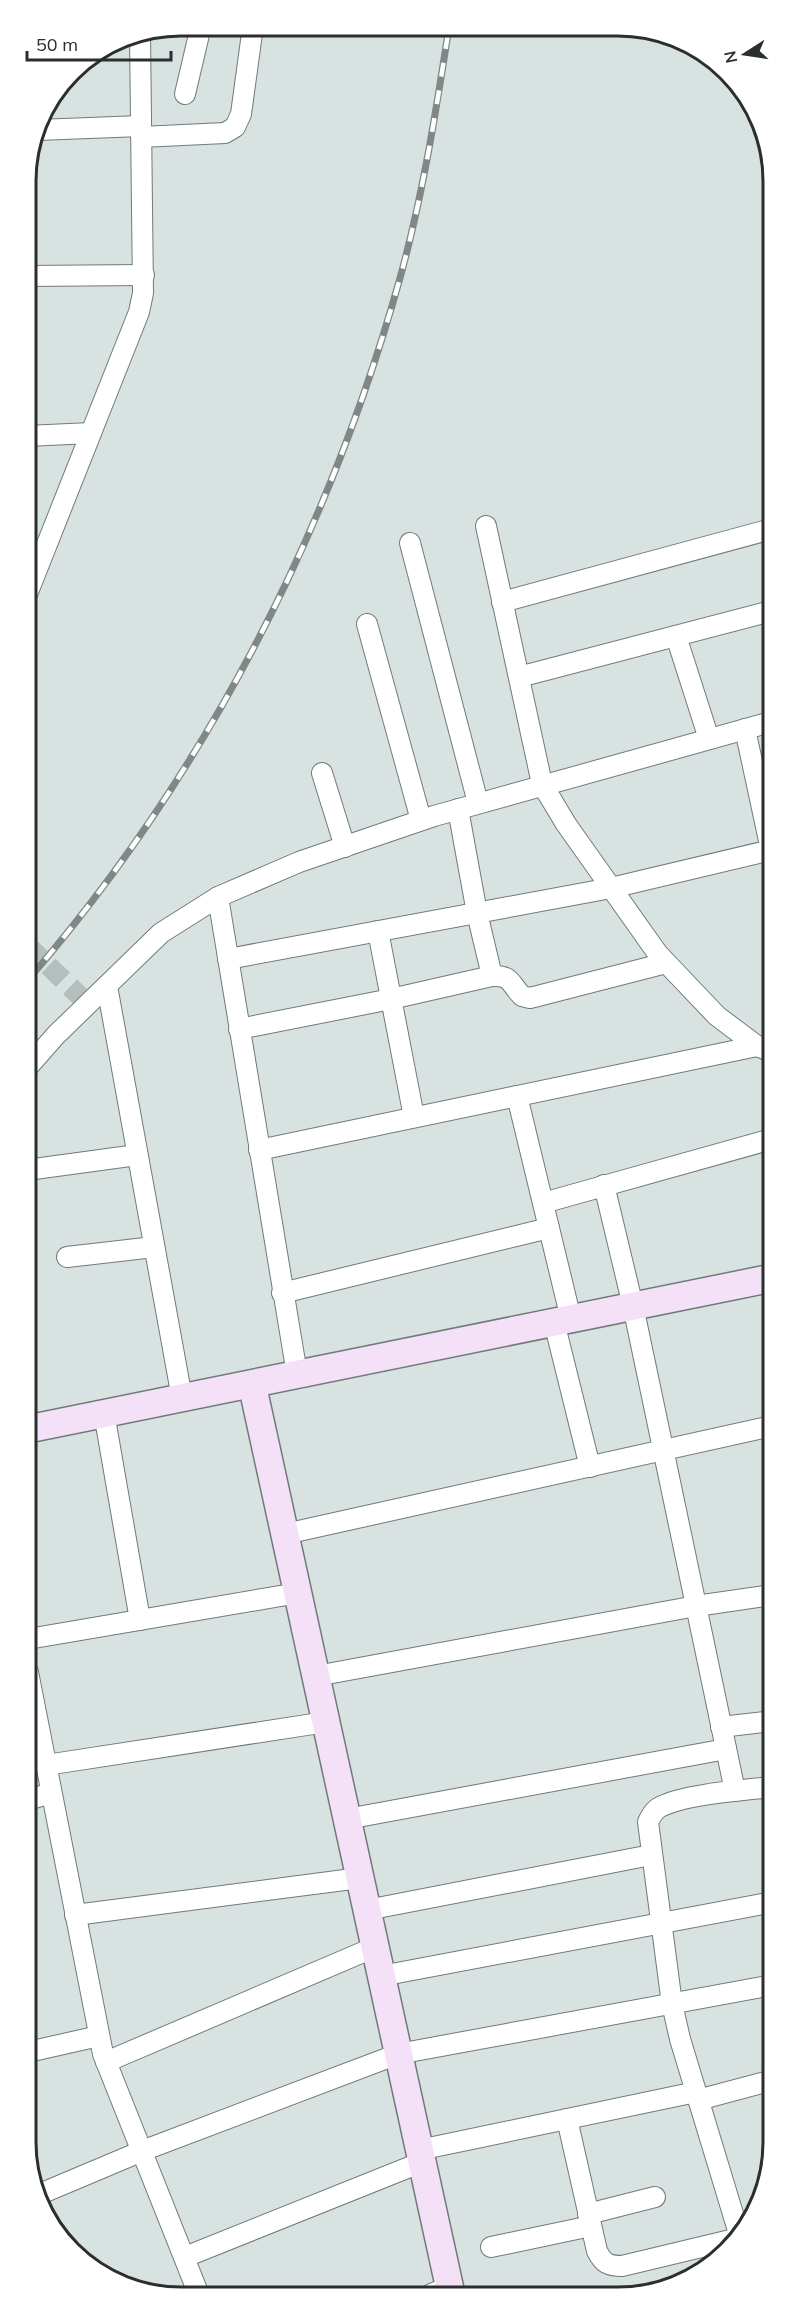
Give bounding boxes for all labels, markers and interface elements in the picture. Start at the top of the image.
scale bar [27,24,171,62]
north arrow [715,24,775,84]
text: 50 m [36,33,78,56]
text: N [719,49,741,65]

